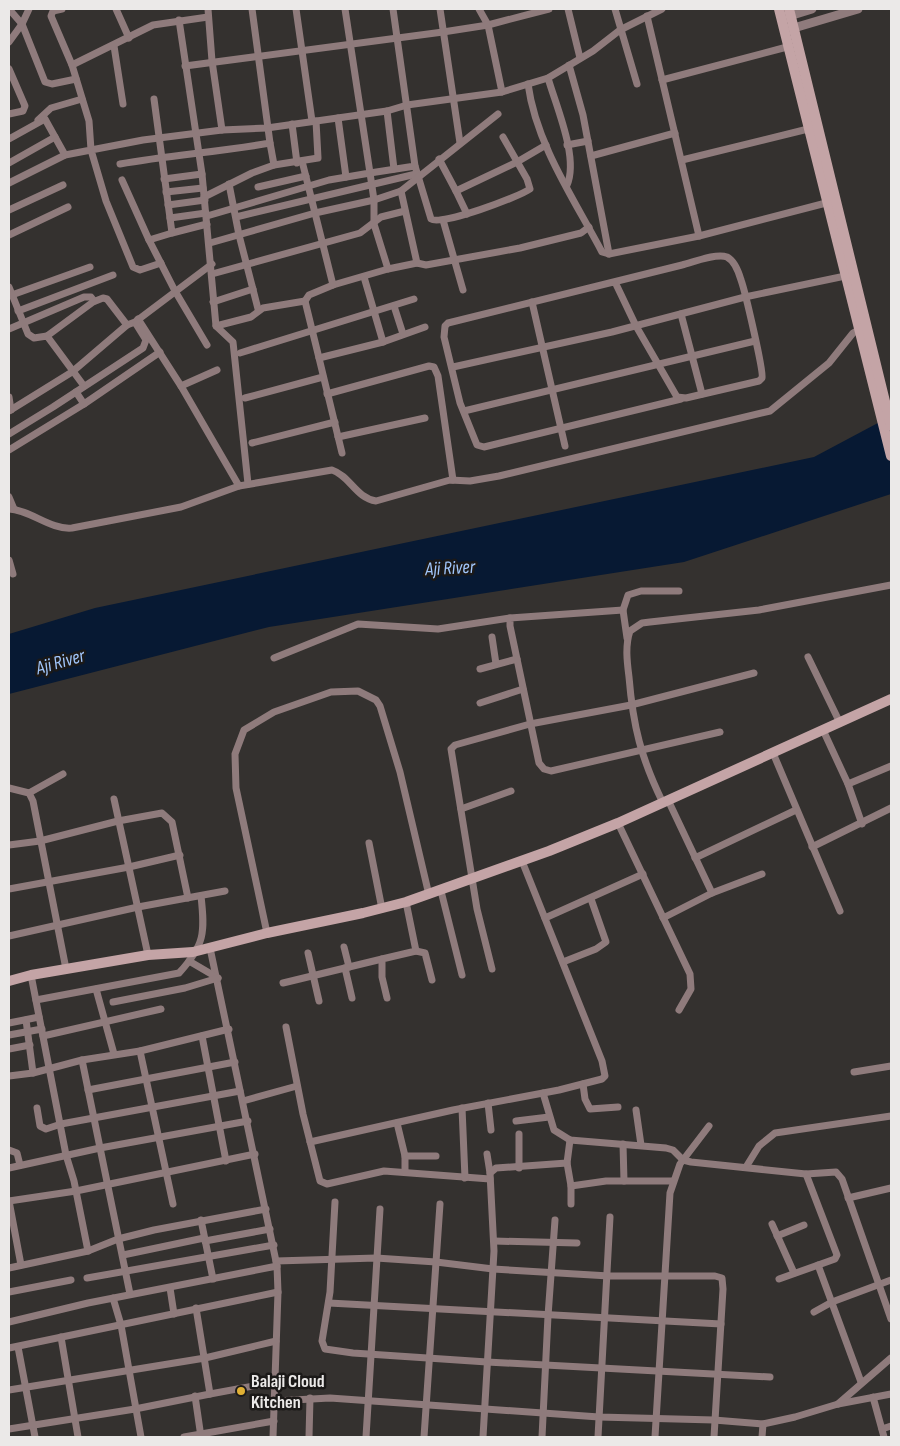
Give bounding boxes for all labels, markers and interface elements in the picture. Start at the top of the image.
water label: Aji River [424,556,476,581]
water label: Aji River [32,644,88,681]
place label: Balaji Cloud Kitchen [251,1371,325,1413]
marker: Balaji Cloud Kitchen [235,1385,247,1397]

